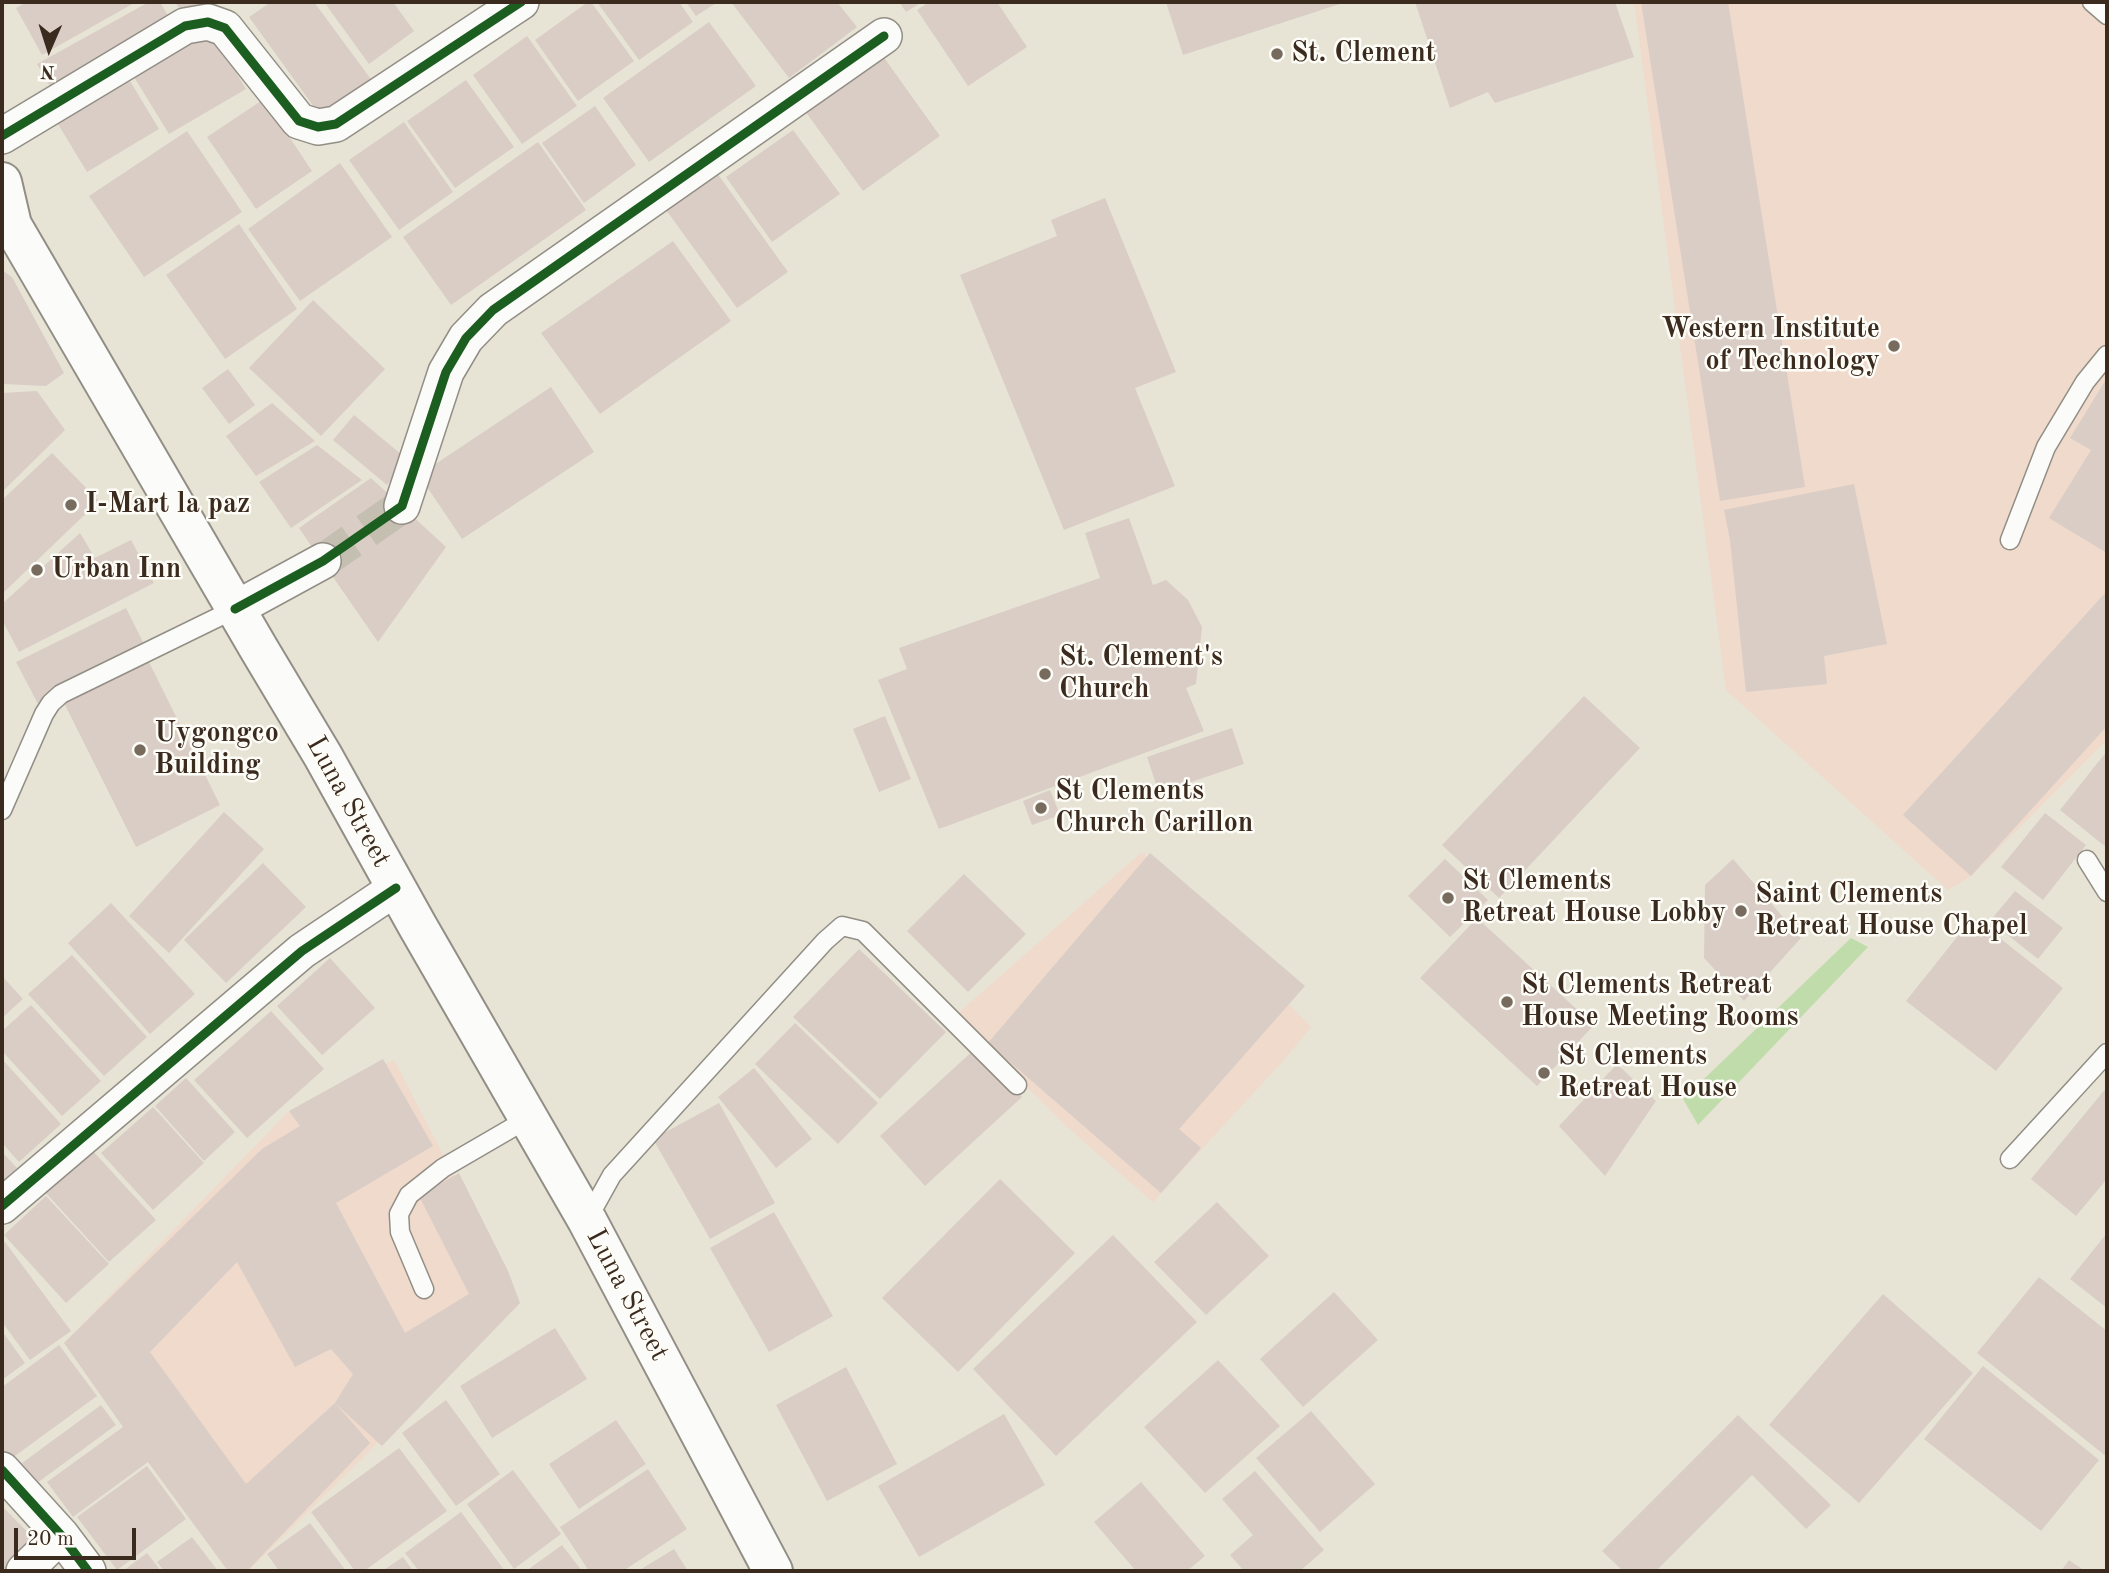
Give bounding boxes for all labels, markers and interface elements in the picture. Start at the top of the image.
north arrow [14,14,84,84]
place label: St. Clement [1291,37,1436,71]
marker: St. Clement [1269,46,1285,62]
text: N [40,61,56,80]
place label: Western Institute of Technology [1661,313,1880,379]
marker: Western Institute of Technology [1886,338,1902,354]
place label: I-Mart la paz [85,488,250,522]
marker: I-Mart la paz [63,497,79,513]
place label: Urban Inn [51,553,181,587]
marker: Urban Inn [29,562,45,578]
place label: St. Clement's Church [1059,641,1223,707]
marker: St. Clement's Church [1037,666,1053,682]
place label: Uygongco Building [154,717,279,783]
street label: Luna Street [298,731,398,873]
marker: Uygongco Building [132,742,148,758]
place label: St Clements Church Carillon [1055,775,1253,841]
marker: St Clements Church Carillon [1033,800,1049,816]
place label: St Clements Retreat House Lobby [1462,865,1726,931]
place label: Saint Clements Retreat House Chapel [1755,878,2028,944]
marker: St Clements Retreat House Lobby [1440,890,1456,906]
marker: Saint Clements Retreat House Chapel [1733,903,1749,919]
place label: St Clements Retreat House Meeting Rooms [1521,969,1799,1035]
marker: St Clements Retreat House Meeting Rooms [1499,994,1515,1010]
place label: St Clements Retreat House [1558,1040,1737,1106]
marker: St Clements Retreat House [1536,1065,1552,1081]
street label: Luna Street [578,1223,676,1367]
scale bar [18,1514,140,1558]
text: 20 m [27,1529,74,1550]

